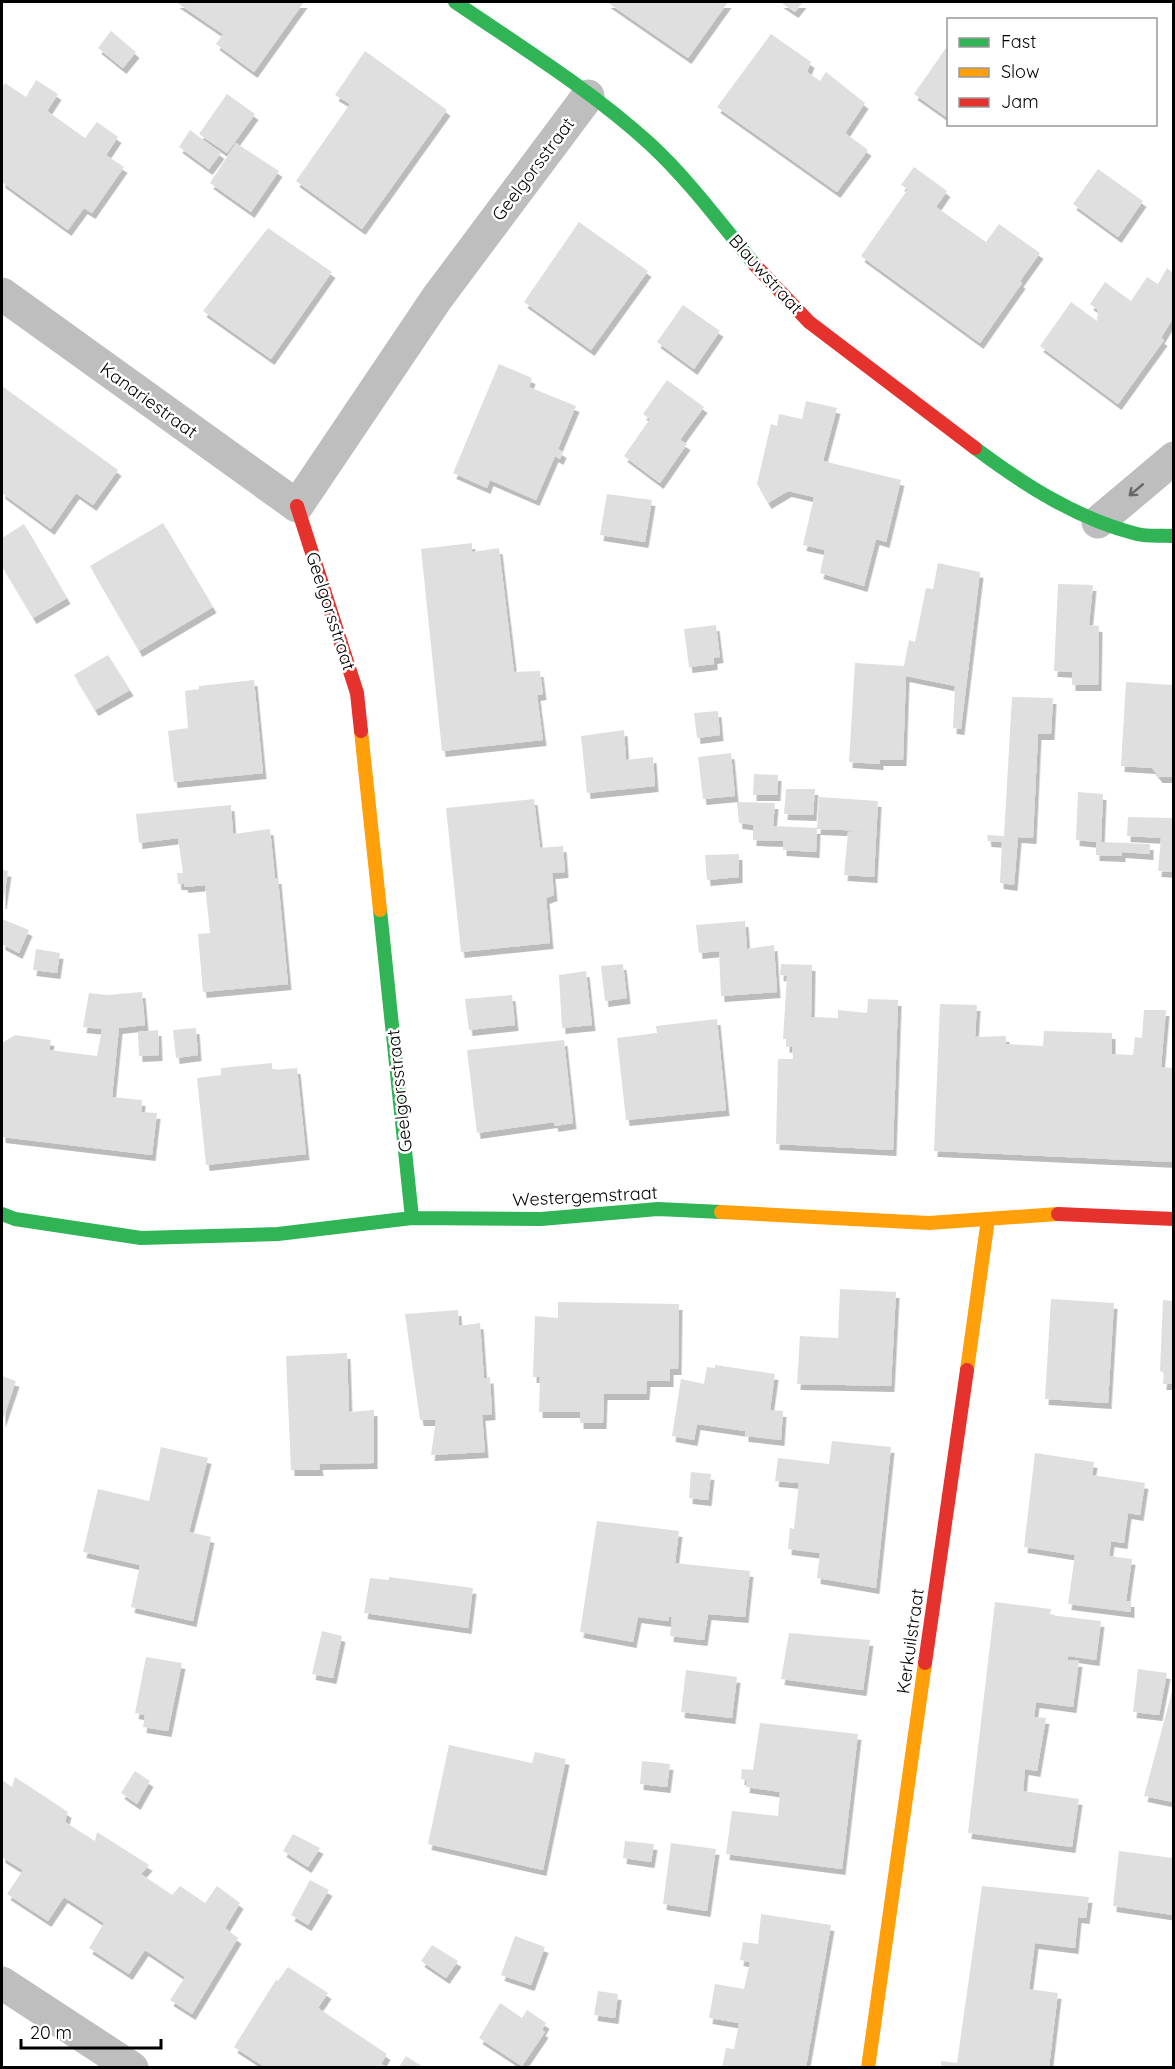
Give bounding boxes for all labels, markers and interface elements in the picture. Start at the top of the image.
legend [947,18,1157,126]
text: Fast [1001,30,1036,53]
text: Slow [1001,60,1039,83]
text: Jam [1001,90,1039,113]
street label: Geelgorsstraat [487,113,579,225]
street label: Blauwstraat [724,229,808,319]
street label: Kanariestraat [96,357,202,443]
one-way arrow [1129,483,1144,497]
street label: Geelgorsstraat [301,549,361,673]
street label: Geelgorsstraat [381,1028,417,1154]
street label: Westergemstraat [512,1181,658,1211]
street label: Kerkuilstraat [891,1587,929,1695]
scale bar [21,2012,160,2050]
text: 20 m [30,2021,72,2044]

